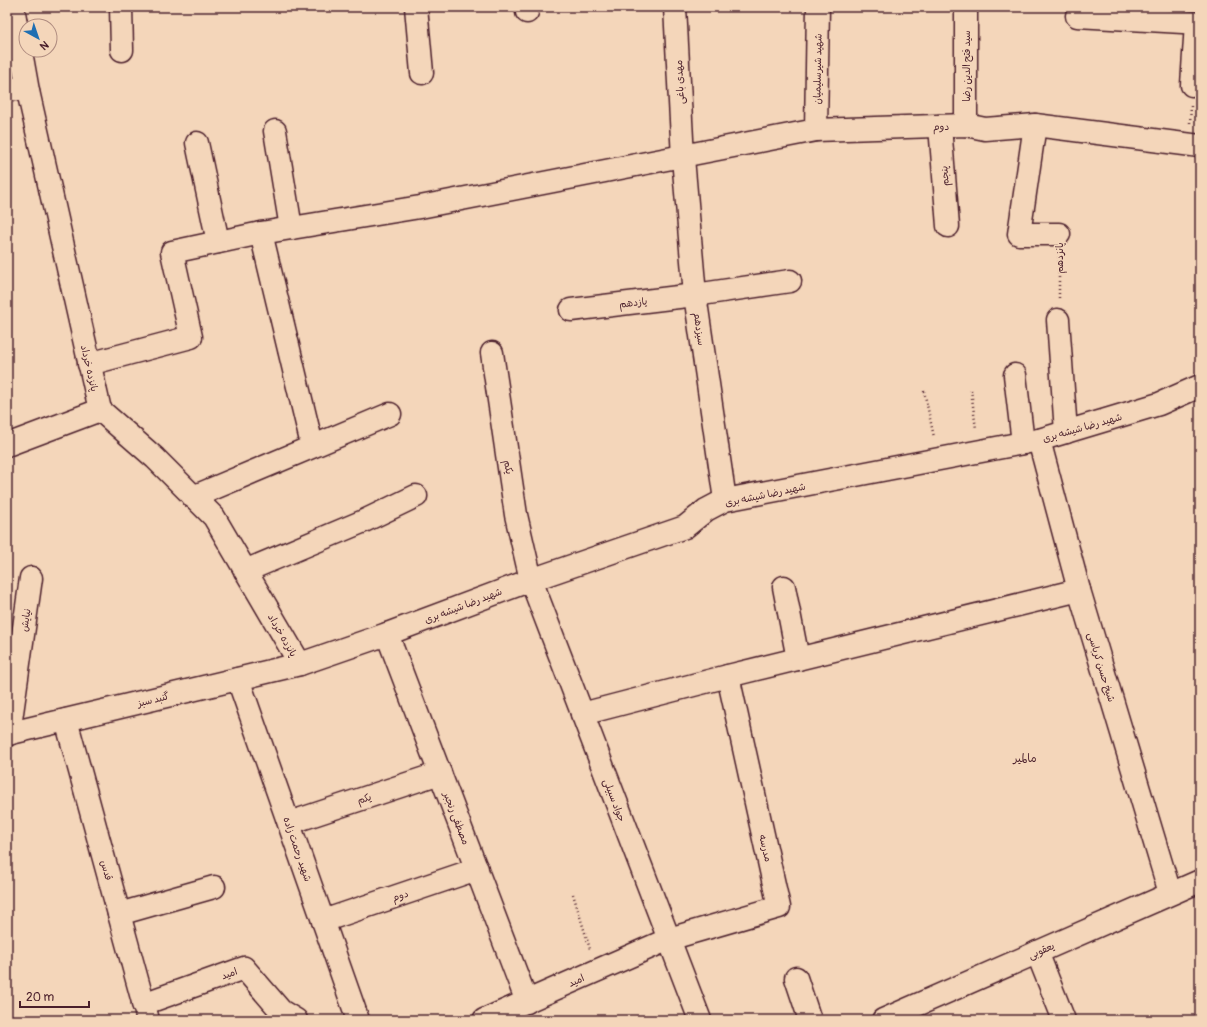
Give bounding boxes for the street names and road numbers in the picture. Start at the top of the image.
street label: سید فتح الدین رضا [961,30,974,102]
street label: شهید شیرسلیمیان [811,33,825,105]
street label: مهدی باغی [673,59,688,104]
street label: دوم [933,121,950,135]
street label: پنجم [938,165,953,186]
street label: پانزدهم [1054,242,1067,274]
street label: یازدهم [618,295,648,312]
street label: سیزدهم [690,312,707,347]
street label: پانزده خرداد [78,344,100,393]
street label: شهید رضا شیشه بری [1041,411,1124,445]
street label: یکم [500,459,515,475]
street label: شهید رضا شیشه بری [724,481,807,509]
street label: شهید رضا شیشه بری [423,586,504,626]
street label: نیایش [18,608,34,632]
street label: پانزده خرداد [265,612,299,659]
street label: شیخ حسن کرباسی [1084,631,1117,704]
street label: گنبد سبز [135,690,170,710]
street label: جواد سبیلی [599,777,628,824]
street label: مصطفی رنجبر [439,789,472,847]
street label: یکم [356,791,373,808]
street label: شهید رحمت زاده [280,815,314,884]
street label: مدرسه [756,833,774,863]
street label: قدس [98,859,114,882]
street label: دوم [391,888,411,906]
street label: یعقوبی [1026,940,1057,963]
street label: امید [220,965,239,982]
street label: امید [566,972,586,990]

